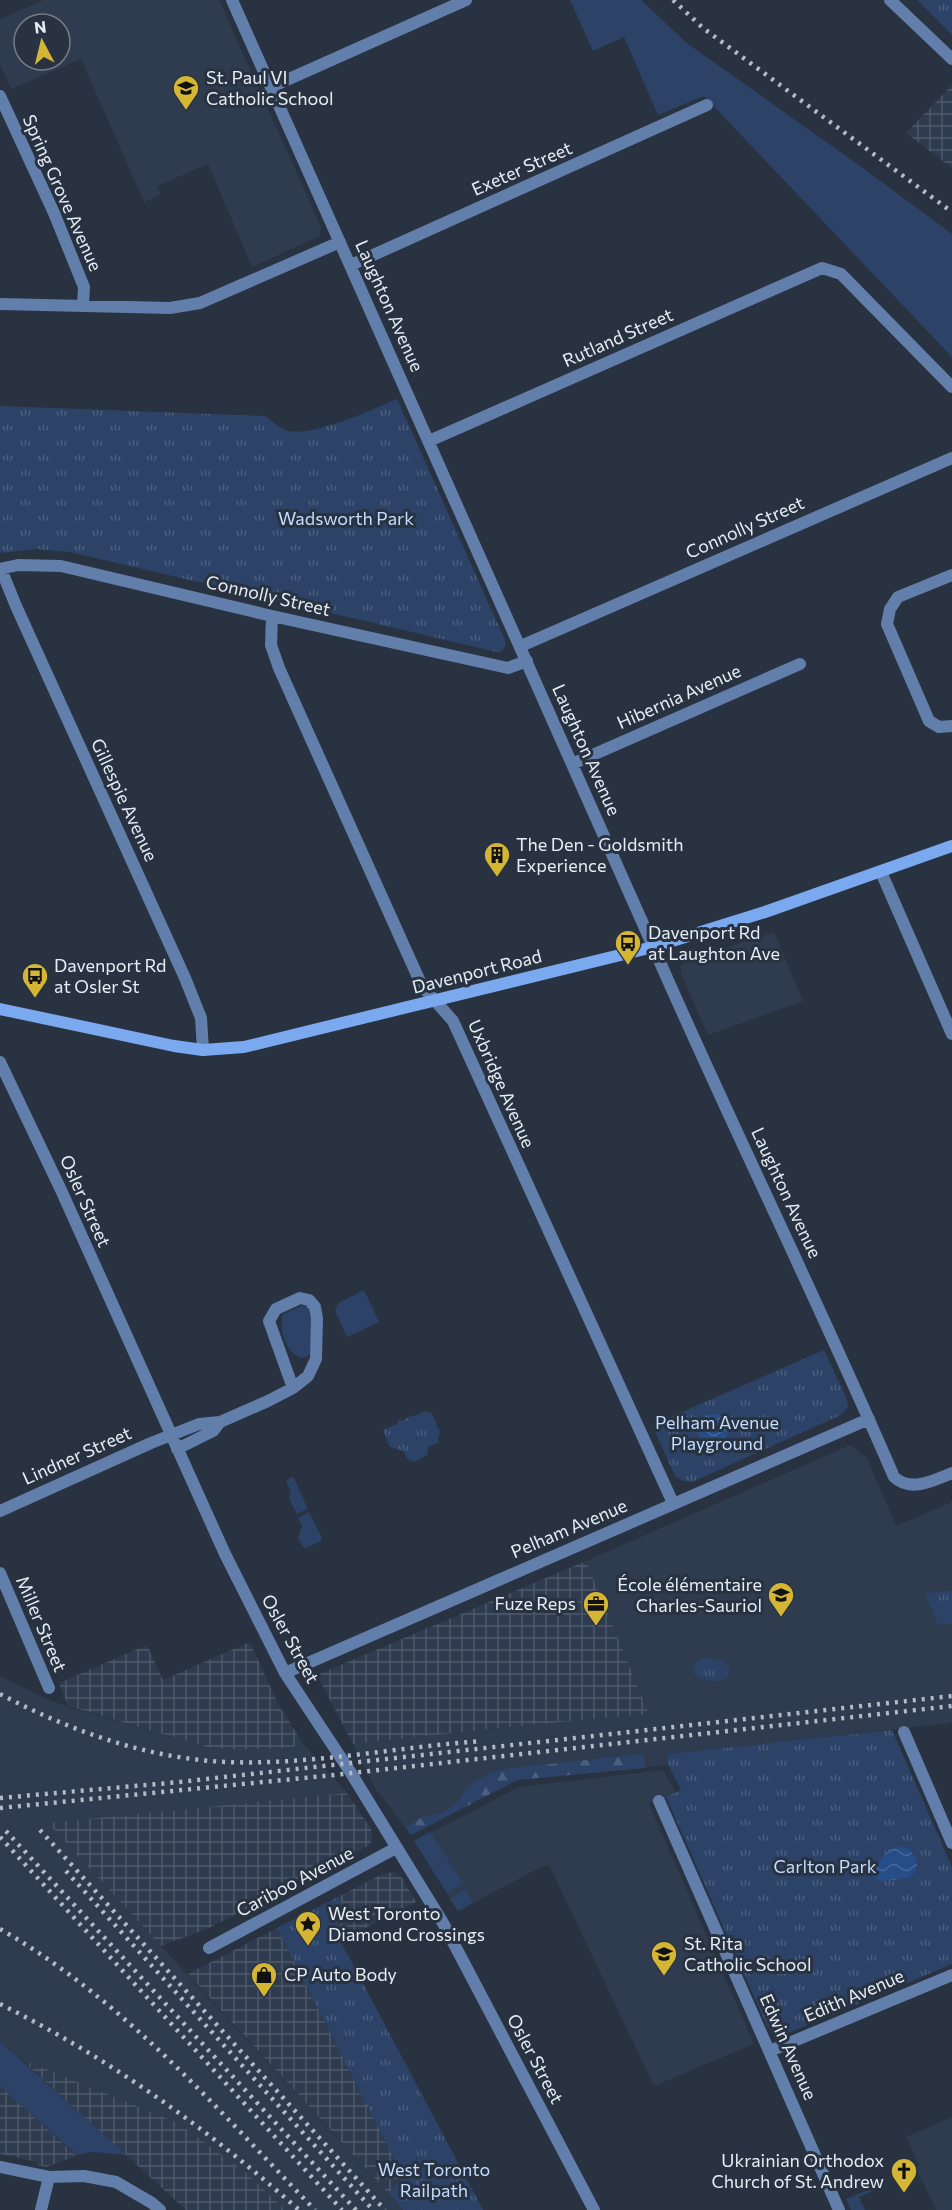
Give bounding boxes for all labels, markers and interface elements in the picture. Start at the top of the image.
north arrow [12,12,72,72]
text: N [33,16,47,37]
place label: St. Paul VI Catholic School [206,66,334,109]
school or university icon: St. Paul VI Catholic School [171,73,201,111]
street label: Spring Grove Avenue [19,111,107,274]
street label: Exeter Street [468,136,575,200]
street label: Laughton Avenue [351,236,429,375]
street label: Rutland Street [559,303,676,371]
street label: Connolly Street [682,491,807,563]
park label: Wadsworth Park [278,507,414,529]
street label: Connolly Street [204,570,333,620]
street label: Hibernia Avenue [613,659,744,733]
street label: Laughton Avenue [548,680,626,819]
street label: Gillespie Avenue [87,735,163,864]
place label: The Den - Goldsmith Experience [516,833,684,876]
building icon: The Den - Goldsmith Experience [482,840,512,878]
place label: Davenport Rd at Laughton Ave [648,921,780,964]
bus stop icon: Davenport Rd at Laughton Ave [613,928,643,966]
street label: Davenport Road [410,944,544,998]
place label: Davenport Rd at Osler St [54,954,166,997]
bus stop icon: Davenport Rd at Osler St [20,961,50,999]
street label: Uxbridge Avenue [464,1016,540,1151]
street label: Laughton Avenue [747,1124,827,1261]
street label: Osler Street [56,1151,116,1250]
park label: Pelham Avenue Playground [655,1411,779,1454]
street label: Lindner Street [19,1421,134,1489]
street label: Pelham Avenue [507,1494,630,1562]
street label: Miller Street [12,1572,72,1675]
place label: École élémentaire Charles-Sauriol [617,1573,762,1616]
school or university icon: École élémentaire Charles-Sauriol [766,1580,796,1618]
office icon: Fuze Reps [581,1589,611,1627]
street label: Osler Street [257,1590,324,1687]
place label: Fuze Reps [494,1592,576,1614]
street label: Cariboo Avenue [232,1841,357,1921]
park label: Carlton Park [774,1855,877,1877]
place label: West Toronto Diamond Crossings [328,1902,485,1945]
place icon: West Toronto Diamond Crossings [293,1909,323,1947]
place label: St. Rita Catholic School [684,1932,812,1975]
school or university icon: St. Rita Catholic School [649,1939,679,1977]
shop icon: CP Auto Body [249,1960,279,1998]
place label: CP Auto Body [284,1963,397,1985]
street label: Edith Avenue [800,1964,907,2026]
street label: Edwin Avenue [756,1990,822,2103]
street label: Osler Street [503,2010,569,2107]
place label: Ukrainian Orthodox Church of St. Andrew [711,2149,884,2192]
church icon: Ukrainian Orthodox Church of St. Andrew [889,2156,919,2194]
park label: West Toronto Railpath [378,2158,490,2201]

